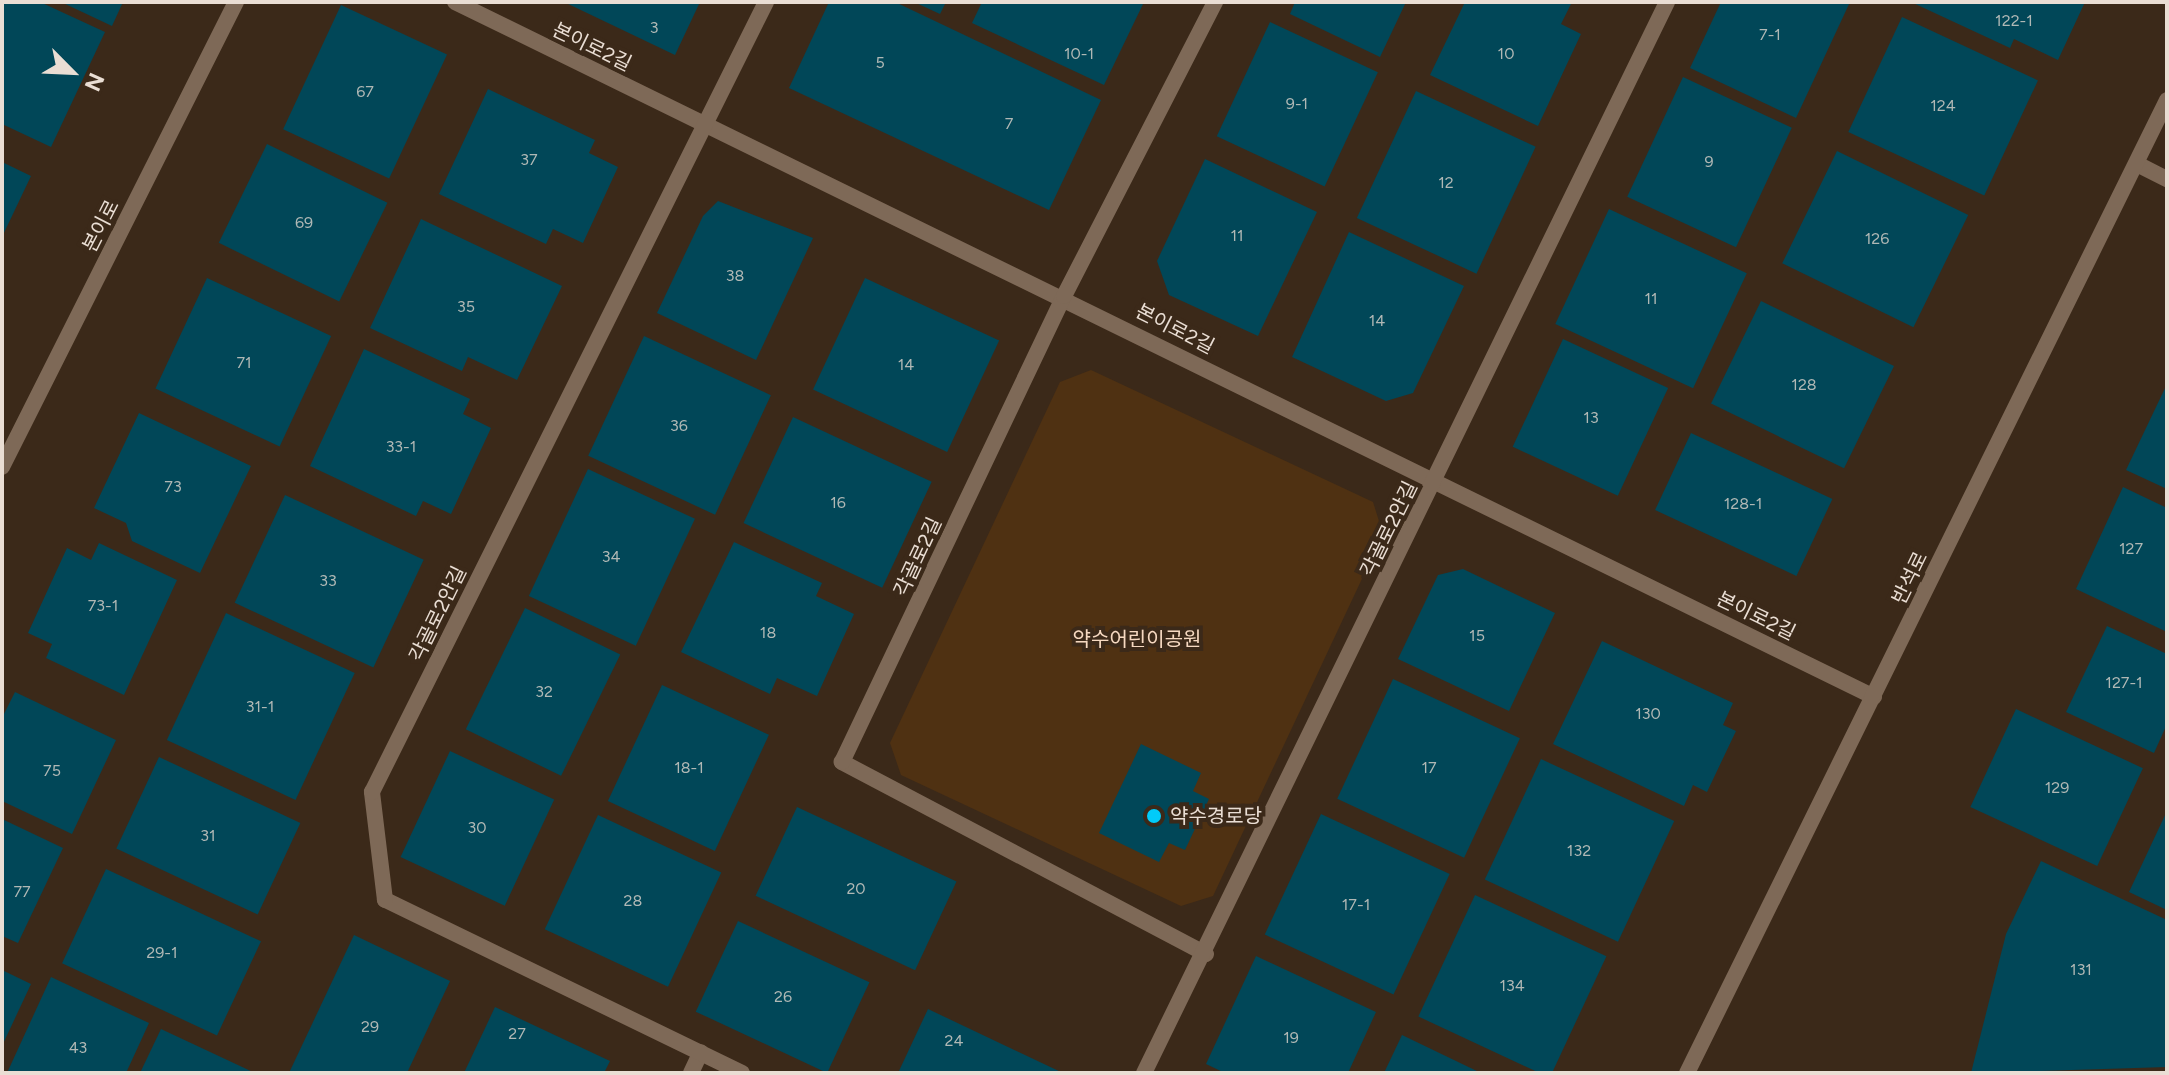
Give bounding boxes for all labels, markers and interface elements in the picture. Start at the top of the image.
house number: 122-1 [1995,11,2033,31]
street label: 본이로2길 [549,18,635,76]
house number: 3 [650,18,658,38]
house number: 7-1 [1759,25,1781,45]
north arrow [32,32,112,112]
house number: 10-1 [1064,44,1094,64]
house number: 10 [1498,44,1514,64]
house number: 5 [875,53,885,73]
text: N [79,69,110,95]
house number: 67 [356,82,374,102]
house number: 9-1 [1286,94,1308,114]
house number: 124 [1930,96,1956,116]
house number: 7 [1005,114,1013,134]
house number: 37 [520,150,538,170]
house number: 9 [1704,152,1714,172]
house number: 12 [1438,173,1454,193]
street label: 본이로 [78,196,124,256]
house number: 69 [295,213,313,233]
house number: 11 [1230,226,1244,246]
house number: 126 [1865,229,1889,249]
house number: 38 [726,266,744,286]
house number: 11 [1644,289,1658,309]
house number: 35 [457,297,475,317]
street label: 본이로2길 [1132,299,1218,359]
house number: 14 [1369,311,1385,331]
house number: 71 [236,353,252,373]
house number: 14 [898,355,914,375]
house number: 128 [1791,375,1817,395]
house number: 13 [1583,408,1599,428]
house number: 36 [670,416,688,436]
house number: 33-1 [386,437,416,457]
house number: 73 [164,477,182,497]
street label: 각골로2안길 [1356,477,1422,581]
house number: 16 [830,493,846,513]
house number: 128-1 [1724,494,1762,514]
street label: 각골로2길 [889,514,947,600]
house number: 127 [2119,539,2143,559]
house number: 34 [602,547,620,567]
street label: 반석로 [1887,548,1933,608]
street label: 각골로2안길 [405,562,471,666]
house number: 33 [319,571,337,591]
street label: 본이로2길 [1713,587,1799,645]
house number: 73-1 [88,596,118,616]
house number: 18 [760,623,776,643]
house number: 15 [1469,626,1485,646]
park label: 약수어린이공원 [1073,627,1201,651]
house number: 127-1 [2105,673,2143,693]
house number: 32 [535,682,553,702]
house number: 31-1 [246,697,274,717]
house number: 130 [1635,704,1661,724]
house number: 18-1 [674,758,704,778]
house number: 17 [1421,758,1437,778]
house number: 75 [43,761,61,781]
house number: 129 [2045,778,2069,798]
place label: 약수경로당 [1170,804,1262,828]
marker: 약수경로당 [1145,807,1163,825]
house number: 30 [468,818,486,838]
house number: 31 [200,826,216,846]
house number: 132 [1567,841,1591,861]
house number: 20 [846,879,866,899]
house number: 77 [13,882,31,902]
house number: 28 [624,891,642,911]
house number: 17-1 [1342,895,1370,915]
house number: 29-1 [146,943,178,963]
house number: 131 [2070,960,2092,980]
house number: 134 [1499,976,1525,996]
house number: 26 [774,987,792,1007]
house number: 29 [361,1017,379,1037]
house number: 27 [508,1024,526,1044]
house number: 19 [1283,1028,1299,1048]
house number: 24 [945,1031,963,1051]
house number: 43 [69,1038,87,1058]

